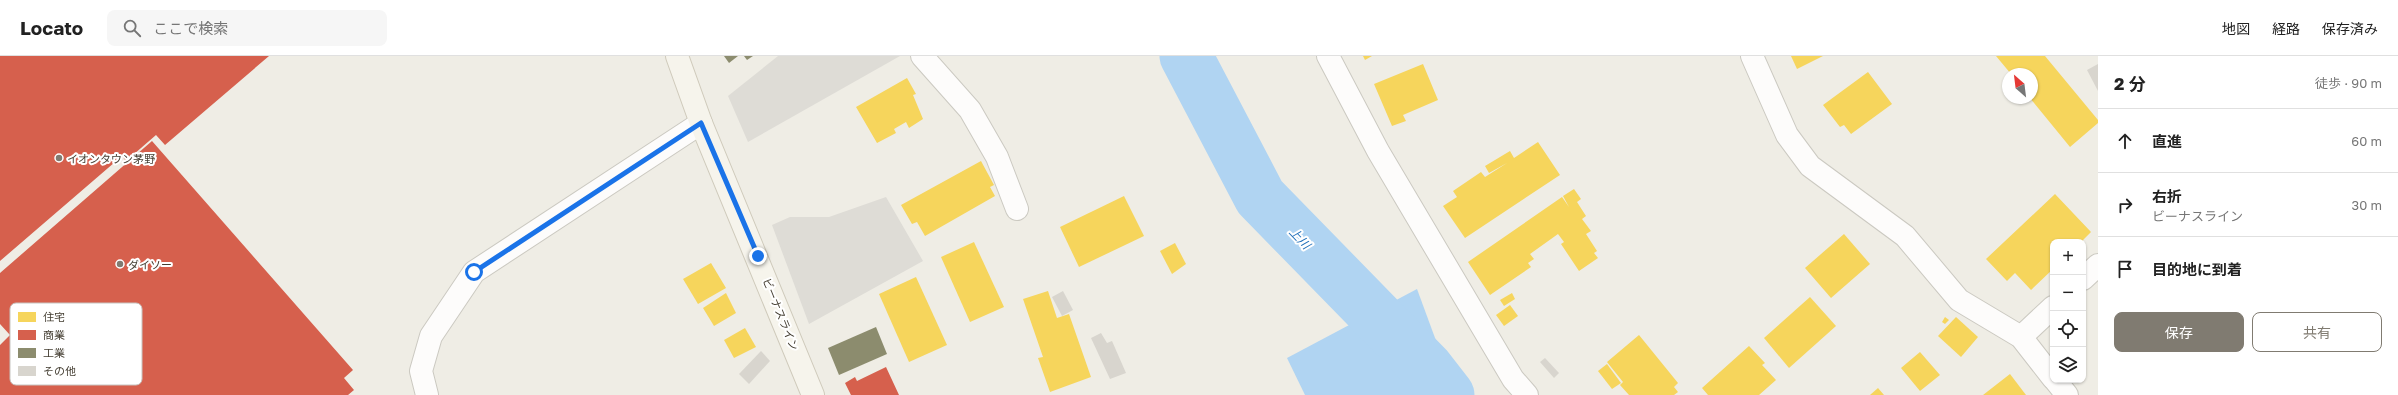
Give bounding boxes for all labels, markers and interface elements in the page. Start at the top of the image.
search box [107,10,387,46]
text: Locato [20,16,83,39]
icon: search [121,17,143,39]
text: ここで検索 [153,19,228,37]
text: 地図 [2222,20,2250,37]
text: 経路 [2272,20,2300,37]
text: 保存済み [2322,20,2378,37]
north arrow [2002,68,2038,104]
text: 2 分 [2114,73,2146,94]
text: 徒歩 · 90 m [2315,75,2382,91]
icon: ahead [2114,130,2136,152]
text: 直進 [2152,132,2182,150]
text: 60 m [2351,133,2382,149]
place label: イオンタウン茅野 [67,152,155,165]
marker: イオンタウン茅野 [54,153,64,163]
text: 右折 [2152,187,2182,205]
icon: right [2114,194,2136,216]
text: 30 m [2352,197,2382,213]
text: ビーナスライン [2152,208,2243,224]
water label: 上川 [1286,224,1315,253]
map controls [2050,239,2086,383]
button: + [2050,239,2086,275]
route end [749,247,767,265]
place label: ダイソー [128,258,172,271]
icon: arrive [2114,258,2136,280]
marker: ダイソー [115,259,125,269]
text: 目的地に到着 [2152,260,2242,278]
route start [465,263,483,281]
button: − [2050,275,2086,311]
street label: ビーナスライン [761,276,801,352]
legend [10,303,142,385]
text: 住宅 [43,310,65,323]
button: locate [2050,311,2086,347]
button: 保存 [2114,312,2244,352]
button: 共有 [2252,312,2382,352]
text: 商業 [43,328,65,341]
text: 工業 [43,346,65,359]
button: layers [2050,347,2086,383]
text: その他 [43,364,76,377]

